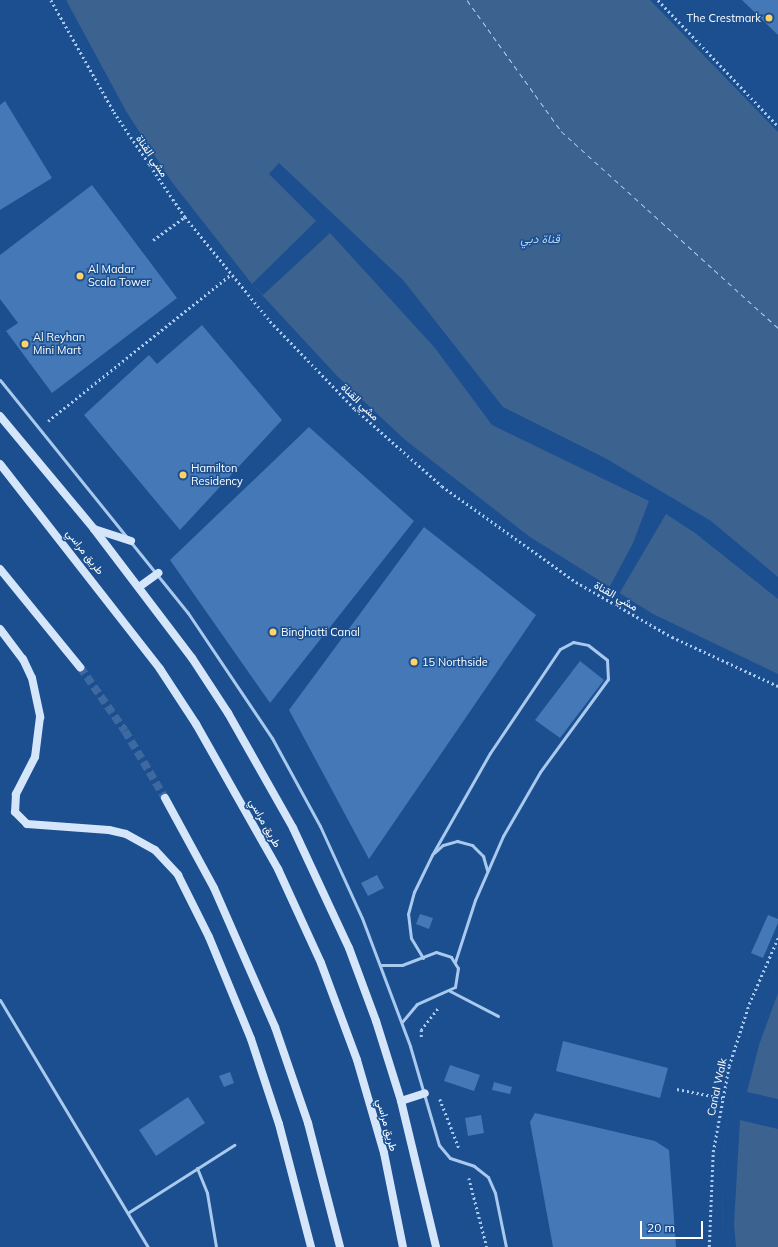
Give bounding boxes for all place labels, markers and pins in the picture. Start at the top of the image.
place label: The Crestmark [686,11,761,25]
marker: The Crestmark [764,13,774,23]
place label: Al Madar Scala Tower [88,263,150,289]
marker: Al Madar Scala Tower [75,271,85,281]
place label: Al Reyhan Mini Mart [33,331,85,357]
marker: Al Reyhan Mini Mart [20,339,30,349]
place label: Hamilton Residency [191,462,243,488]
marker: Hamilton Residency [178,470,188,480]
place label: Binghatti Canal [281,625,360,639]
marker: Binghatti Canal [268,627,278,637]
place label: 15 Northside [422,655,488,669]
marker: 15 Northside [409,657,419,667]

